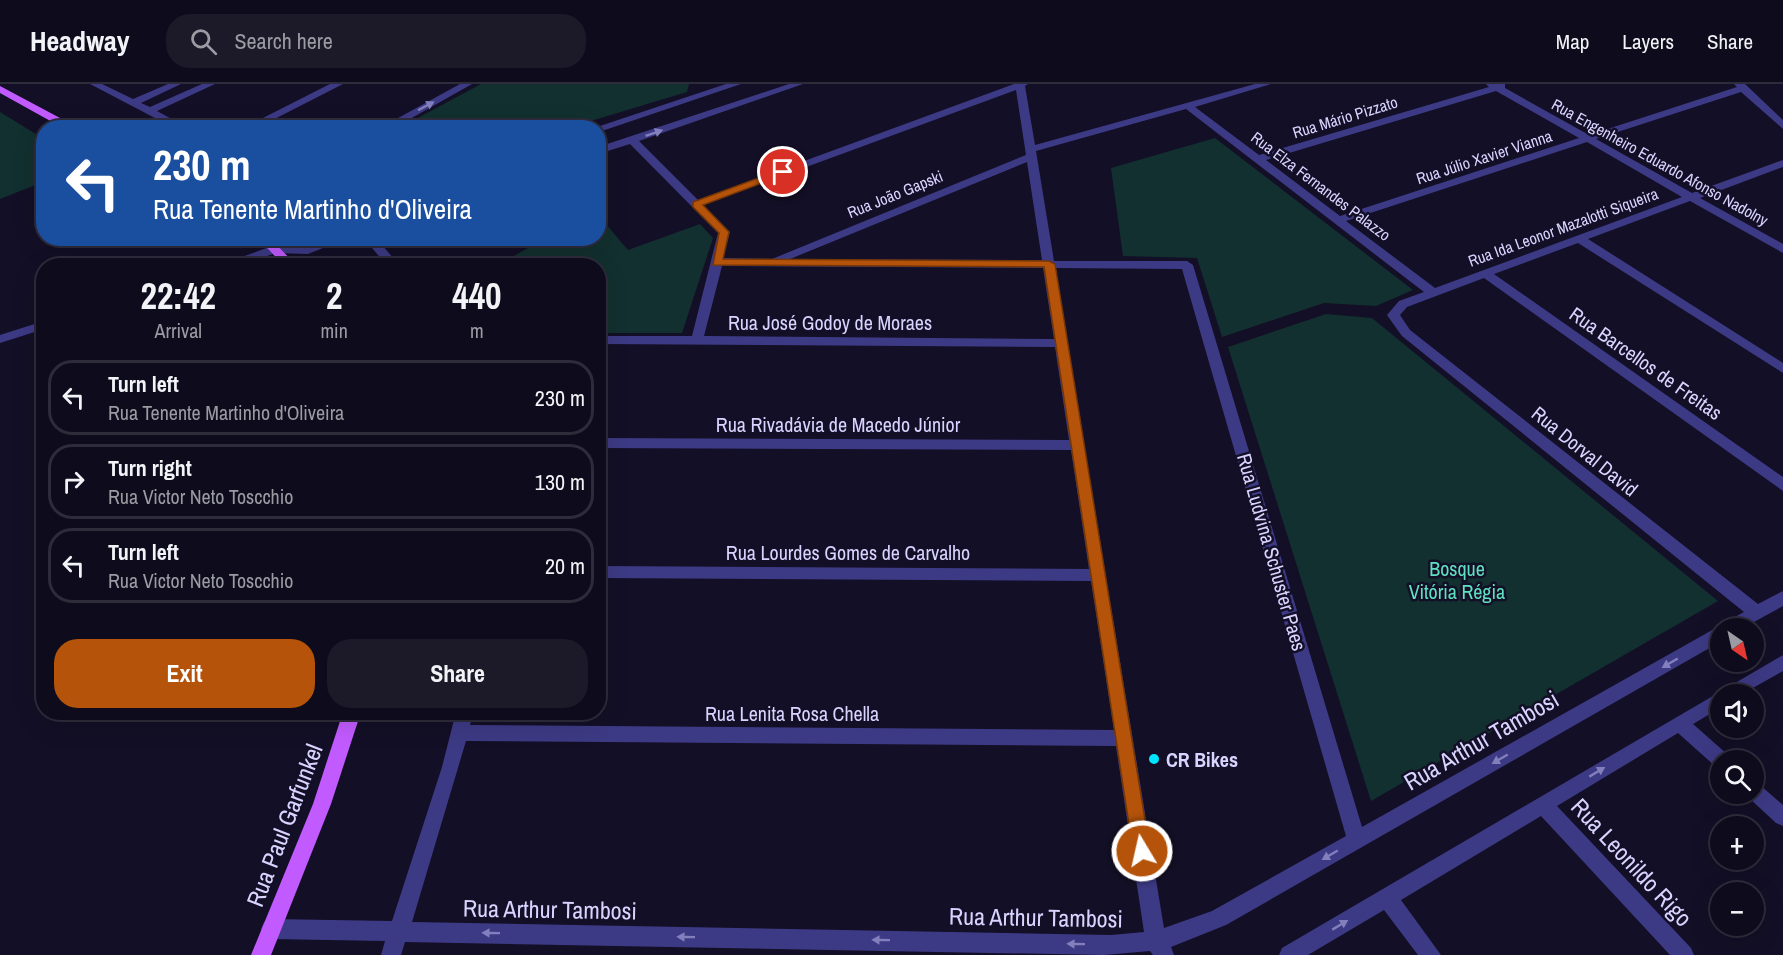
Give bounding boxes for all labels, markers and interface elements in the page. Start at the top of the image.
search box [166,14,586,68]
text: Headway [30,22,130,60]
icon: search [187,25,220,58]
text: Search here [235,26,333,56]
text: Map [1556,27,1589,56]
text: Layers [1622,27,1674,56]
text: Share [1707,27,1753,56]
street label: Rua Mário Pizzato [1290,91,1400,143]
street label: Rua Engenheiro Eduardo Afonso Nadolny [1548,93,1773,231]
one-way arrow [417,101,434,111]
street label: Rua Júlio Xavier Vianna [1413,124,1556,189]
street label: Rua Elza Fernandes Palazzo [1247,126,1395,246]
one-way arrow [645,127,663,137]
text: 230 m [153,137,251,193]
icon: left [54,144,132,222]
pin [757,146,808,197]
icon: arrive [766,155,799,188]
street label: Rua João Gapski [844,165,946,223]
street label: Rua Ida Leonor Mazalotti Siqueira [1465,182,1662,272]
text: Rua Tenente Martinho d'Oliveira [153,191,472,227]
text: 22:42 [140,272,216,320]
text: 2 [326,272,342,320]
text: 440 [452,272,502,320]
street label: Rua Barcellos de Freitas [1564,300,1728,426]
street label: Rua José Godoy de Moraes [728,309,932,336]
text: Arrival [155,317,202,344]
text: min [320,317,348,344]
text: m [470,317,484,344]
text: Turn left [108,369,179,399]
icon: left [57,381,90,414]
text: 230 m [535,383,585,413]
text: Rua Tenente Martinho d'Oliveira [108,399,344,426]
street label: Rua Dorval David [1526,400,1644,502]
street label: Rua Rivadávia de Macedo Júnior [716,411,961,438]
street label: Rua Ludvina Schuster Paes [1231,450,1313,654]
text: Turn right [108,453,192,483]
icon: right [57,465,90,498]
text: 130 m [535,467,585,497]
text: Rua Victor Neto Toscchio [108,483,293,510]
text: Turn left [108,537,179,567]
street label: Rua Lourdes Gomes de Carvalho [726,539,970,566]
icon: left [57,549,90,582]
text: 20 m [545,551,585,581]
park label: Bosque Vitória Régia [1409,555,1505,605]
text: Rua Victor Neto Toscchio [108,567,293,594]
north arrow [1710,618,1764,672]
map controls [1710,618,1764,936]
button: Exit [54,639,315,708]
button: Share [327,639,588,708]
one-way arrow [1661,658,1678,668]
street label: Rua Arthur Tambosi [1398,683,1564,797]
button: sound [1710,684,1764,738]
street label: Rua Lenita Rosa Chella [705,700,879,727]
street label: Rua Paul Garfunkel [238,739,330,911]
place label: CR Bikes [1166,746,1238,773]
button: search [1710,750,1764,804]
marker: CR Bikes [1147,752,1161,766]
one-way arrow [1491,754,1508,764]
one-way arrow [1589,766,1605,777]
street label: Rua Leonildo Rigo [1564,791,1700,933]
button: + [1710,816,1764,870]
position arrow [1110,819,1174,883]
one-way arrow [1322,850,1339,860]
button: − [1710,882,1764,936]
street label: Rua Arthur Tambosi [463,891,637,927]
street label: Rua Arthur Tambosi [949,899,1123,935]
one-way arrow [1331,921,1348,931]
one-way arrow [482,928,501,938]
one-way arrow [677,932,696,941]
one-way arrow [872,935,891,945]
one-way arrow [1067,939,1086,949]

